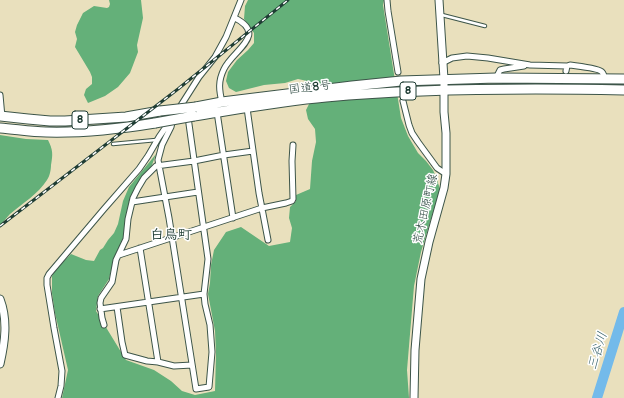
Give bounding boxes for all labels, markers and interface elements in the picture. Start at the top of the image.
street label: 国道8号 [288,78,332,98]
road number: 8 [400,82,416,100]
road number: 8 [72,111,88,129]
street label: 荒木田原町線 [411,172,441,246]
district label: 白鳥町 [150,227,192,243]
water label: 三谷川 [585,330,611,372]

